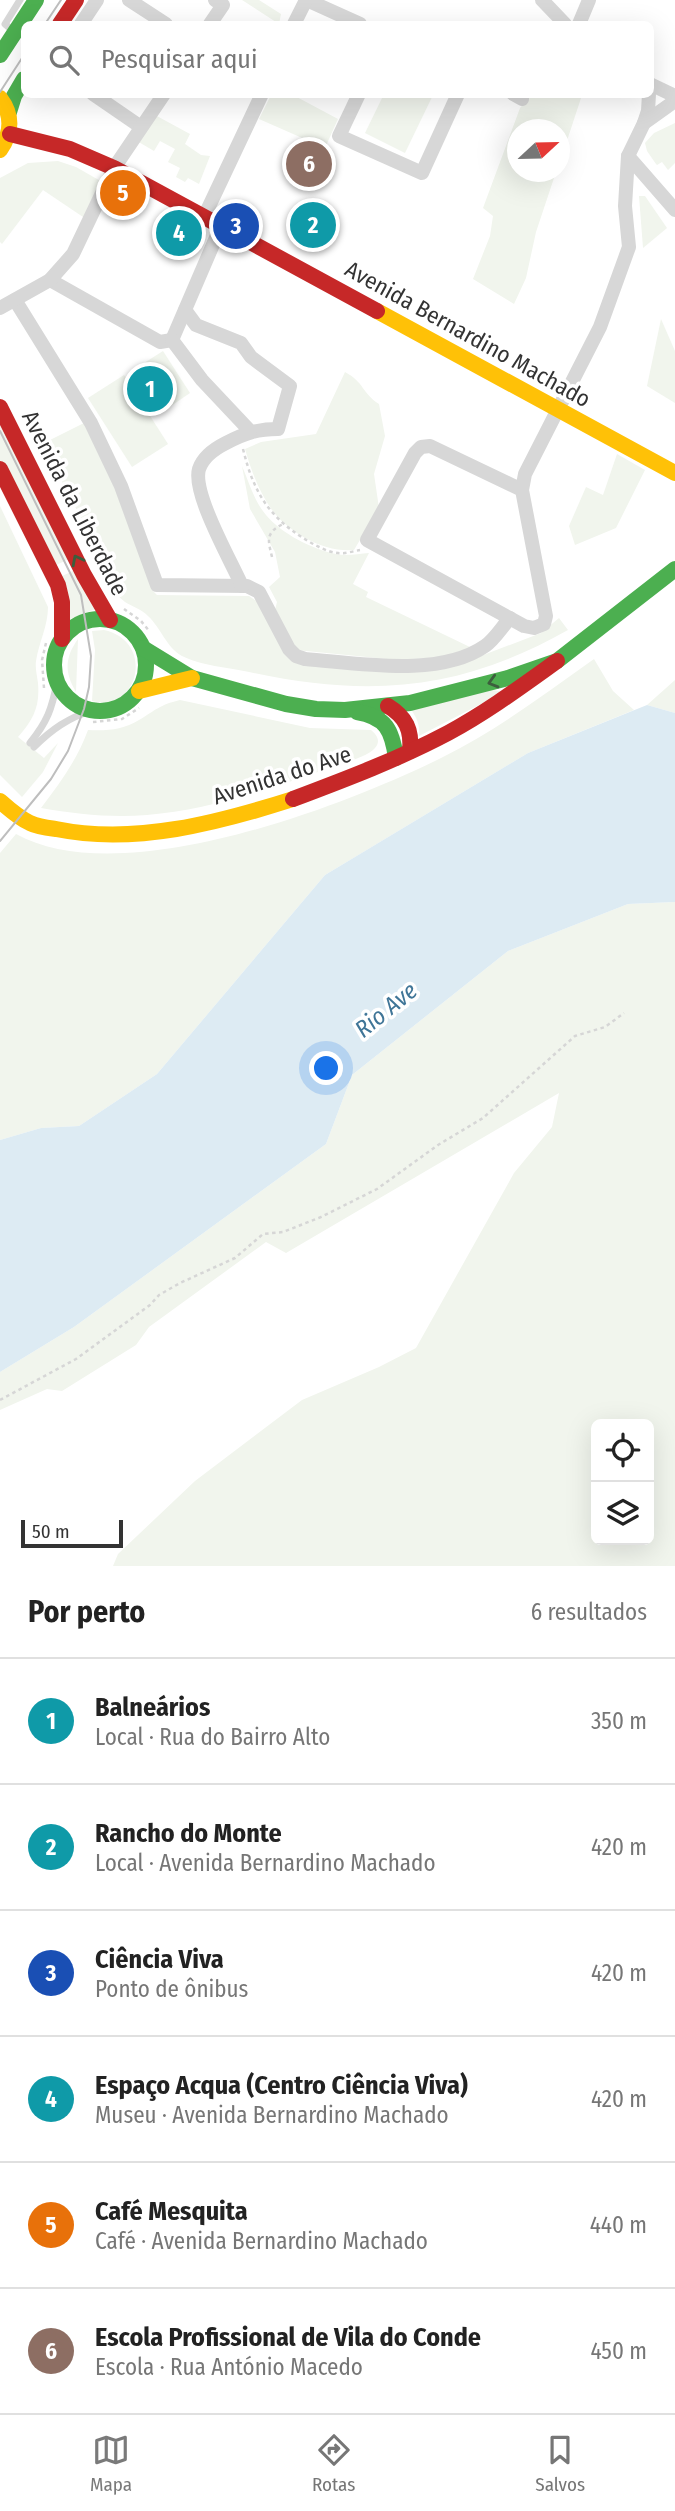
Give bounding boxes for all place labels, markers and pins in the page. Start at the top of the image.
pin: 6 [286,138,332,190]
pin: 5 [100,167,146,219]
pin: 2 [290,199,336,251]
pin: 3 [213,200,259,252]
pin: 4 [156,207,202,259]
pin: 1 [127,363,173,415]

